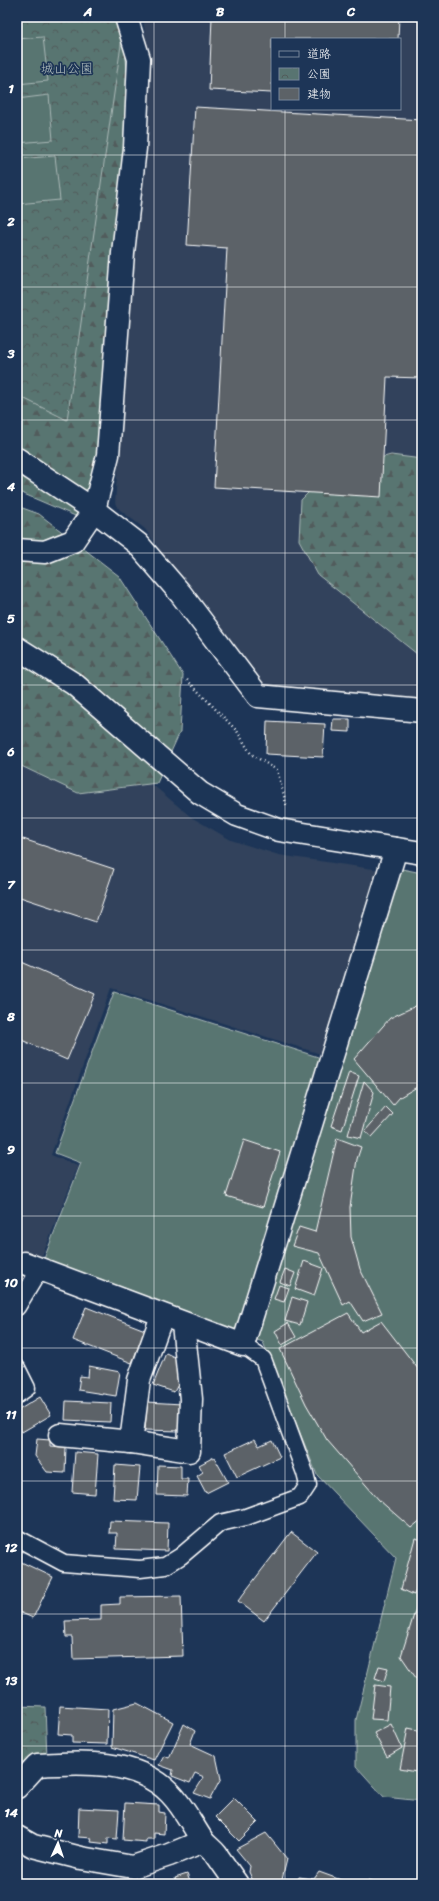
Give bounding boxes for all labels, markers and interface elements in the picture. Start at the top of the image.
text: A [83,0,92,23]
text: B [216,0,225,23]
text: C [346,0,356,23]
legend [271,38,401,110]
text: 道路 [307,43,331,65]
park label: 城山公園 [41,57,93,80]
text: 公園 [307,63,331,85]
text: 1 [8,77,14,100]
text: 建物 [307,83,331,105]
text: 2 [6,210,15,233]
text: 3 [6,342,15,365]
text: 4 [6,475,16,498]
text: 5 [7,607,15,630]
text: 6 [6,740,15,763]
text: 7 [7,873,16,896]
text: 8 [6,1005,15,1028]
text: 9 [7,1138,15,1161]
text: 10 [4,1271,18,1294]
text: 11 [5,1403,17,1426]
text: 12 [4,1536,18,1559]
text: 13 [5,1669,18,1692]
text: 14 [4,1801,19,1824]
north arrow [38,1823,78,1863]
text: N [53,1824,63,1843]

